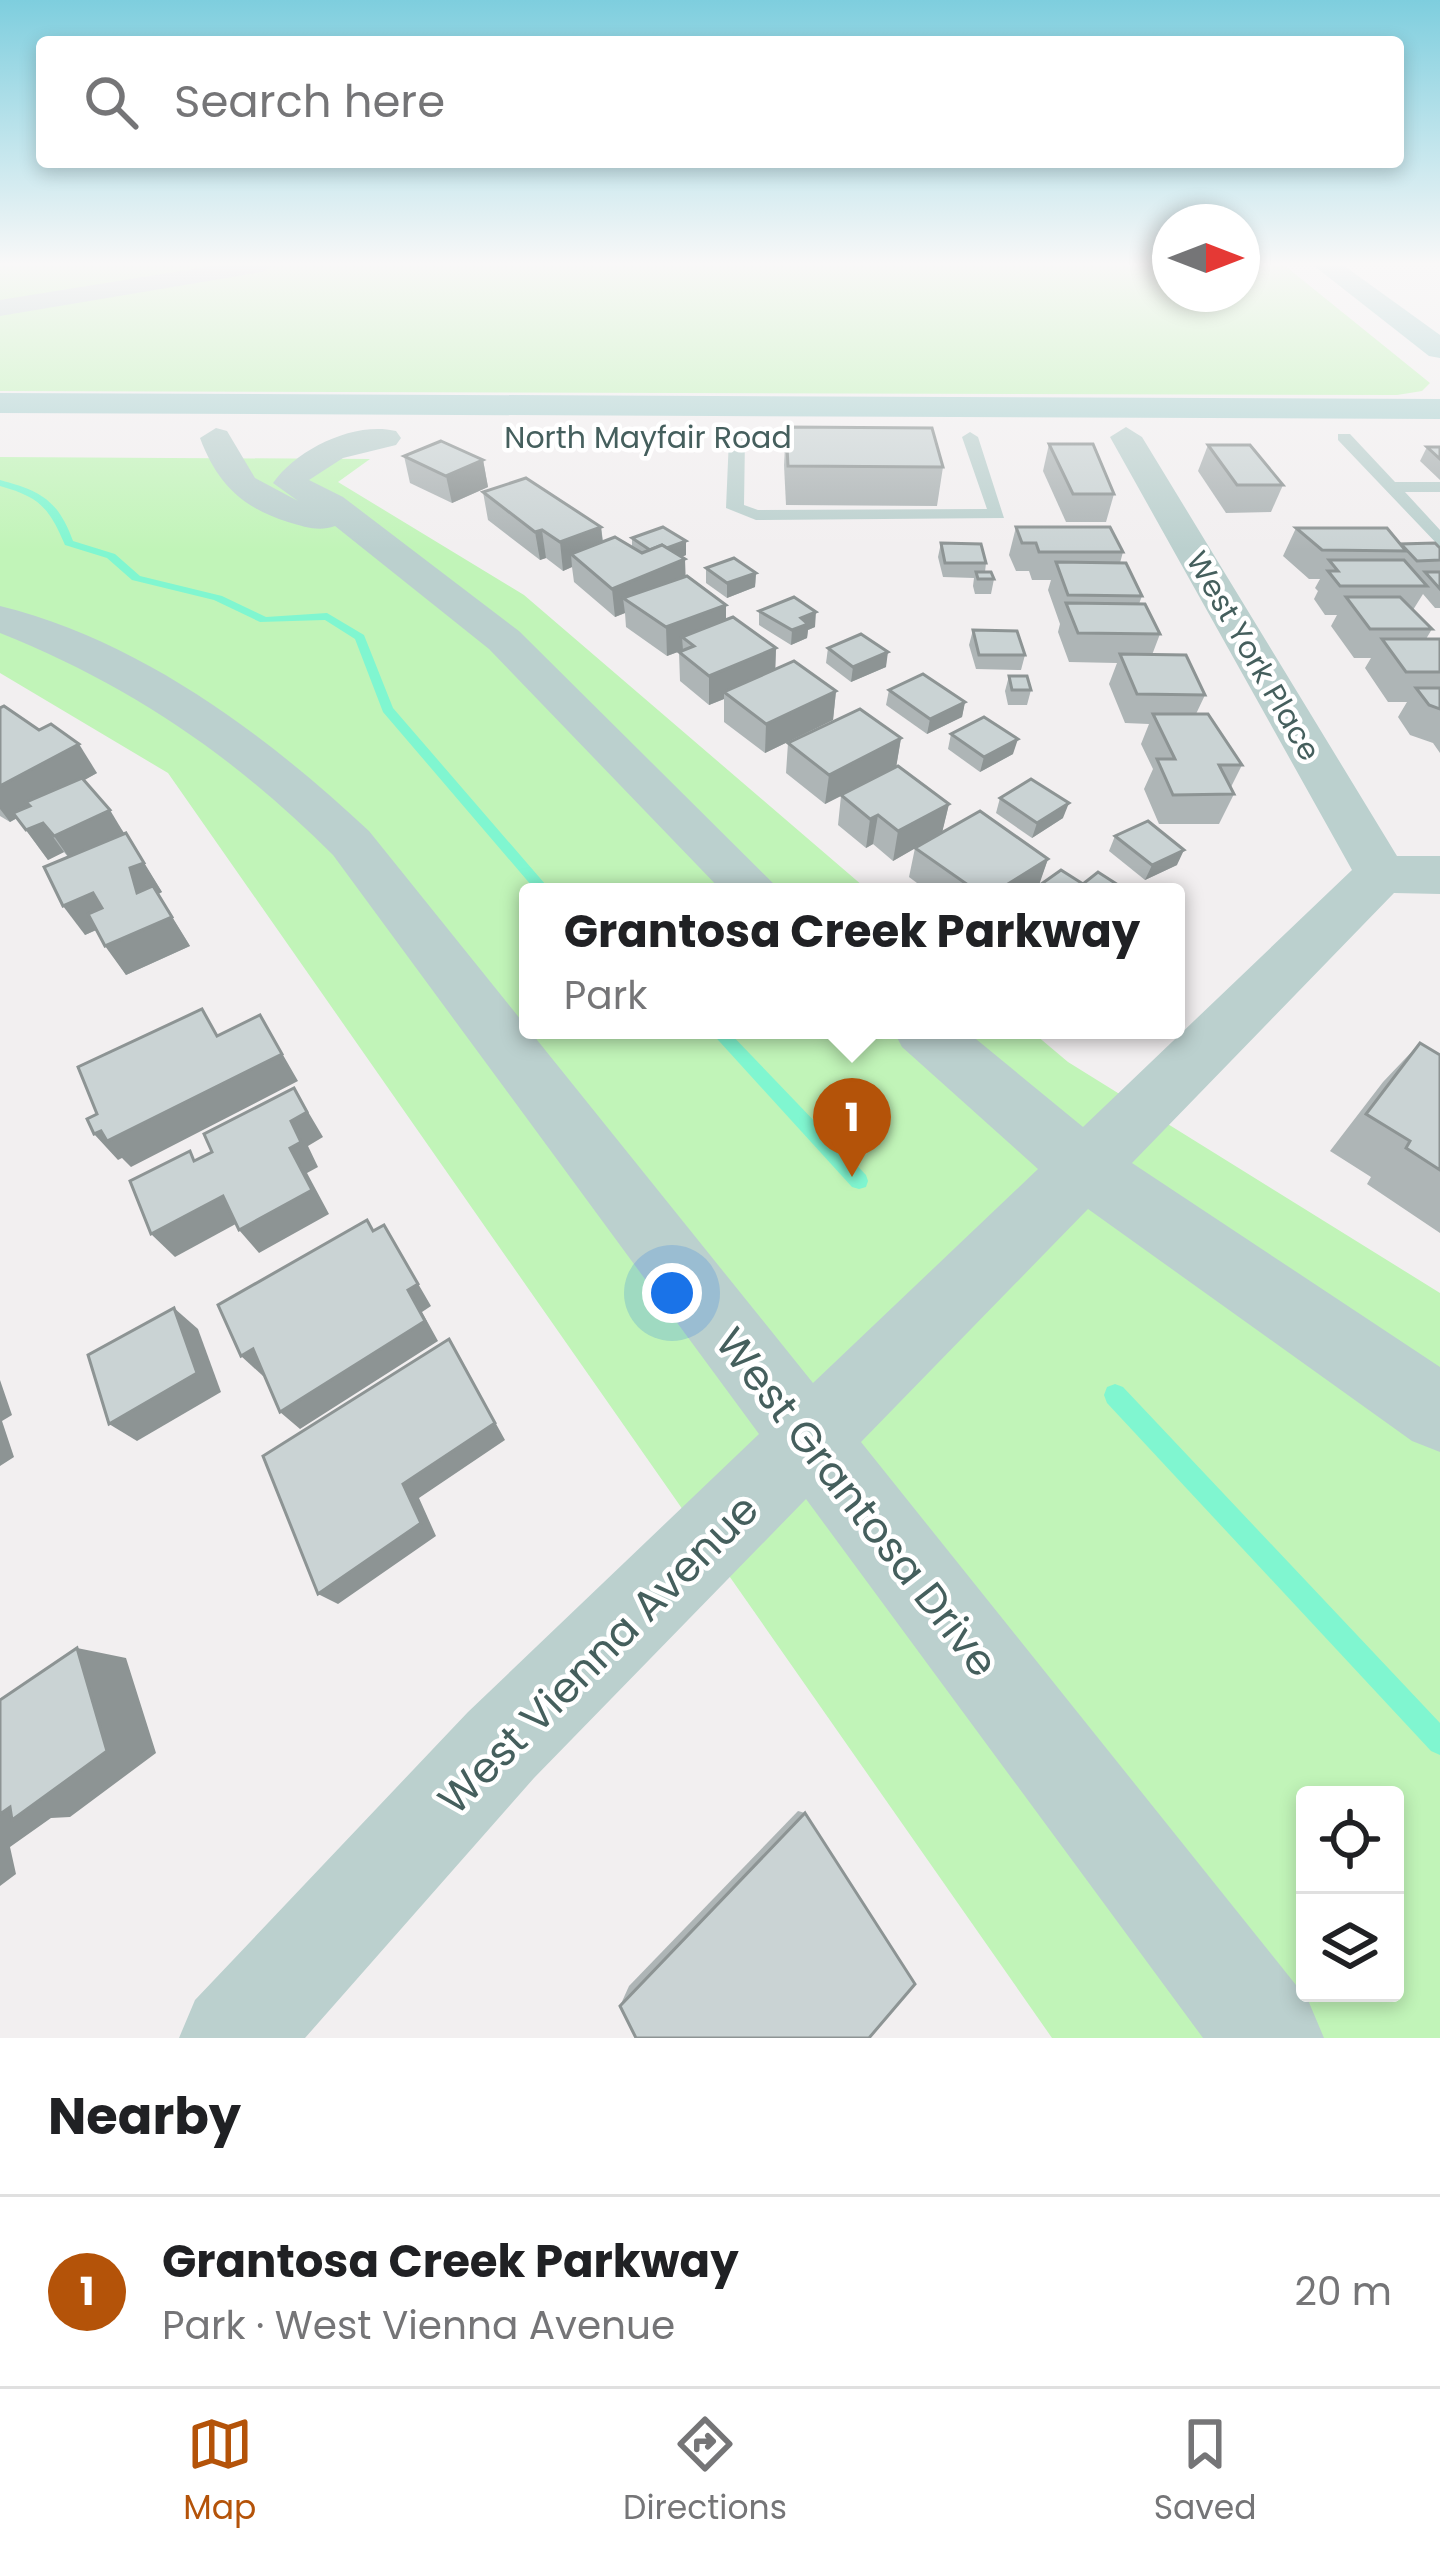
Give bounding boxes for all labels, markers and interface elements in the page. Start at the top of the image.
search box [36,36,1404,168]
icon: search [78,69,144,135]
text: Search here [174,70,445,133]
north arrow [1152,204,1260,312]
street label: North Mayfair Road [504,416,792,459]
street label: West York Place [1176,543,1331,769]
popup [519,883,1185,1039]
text: Grantosa Creek Parkway [564,900,1140,963]
text: Park [564,968,647,1023]
pin: 1 [813,1078,891,1177]
your location [642,1263,702,1323]
street label: West Grantosa Drive [702,1315,1012,1689]
street label: West Vienna Avenue [425,1481,772,1828]
map controls [1296,1786,1404,2002]
button: locate [1296,1786,1404,1894]
button: layers [1296,1894,1404,2002]
text: Nearby [48,2080,241,2152]
text: Grantosa Creek Parkway [162,2230,739,2293]
text: 1 [80,2264,94,2319]
text: 20 m [1294,2264,1392,2319]
text: Park · West Vienna Avenue [162,2298,675,2353]
tab: Map [183,2411,256,2533]
tab: Directions [623,2411,787,2533]
tab: Saved [1154,2411,1257,2533]

